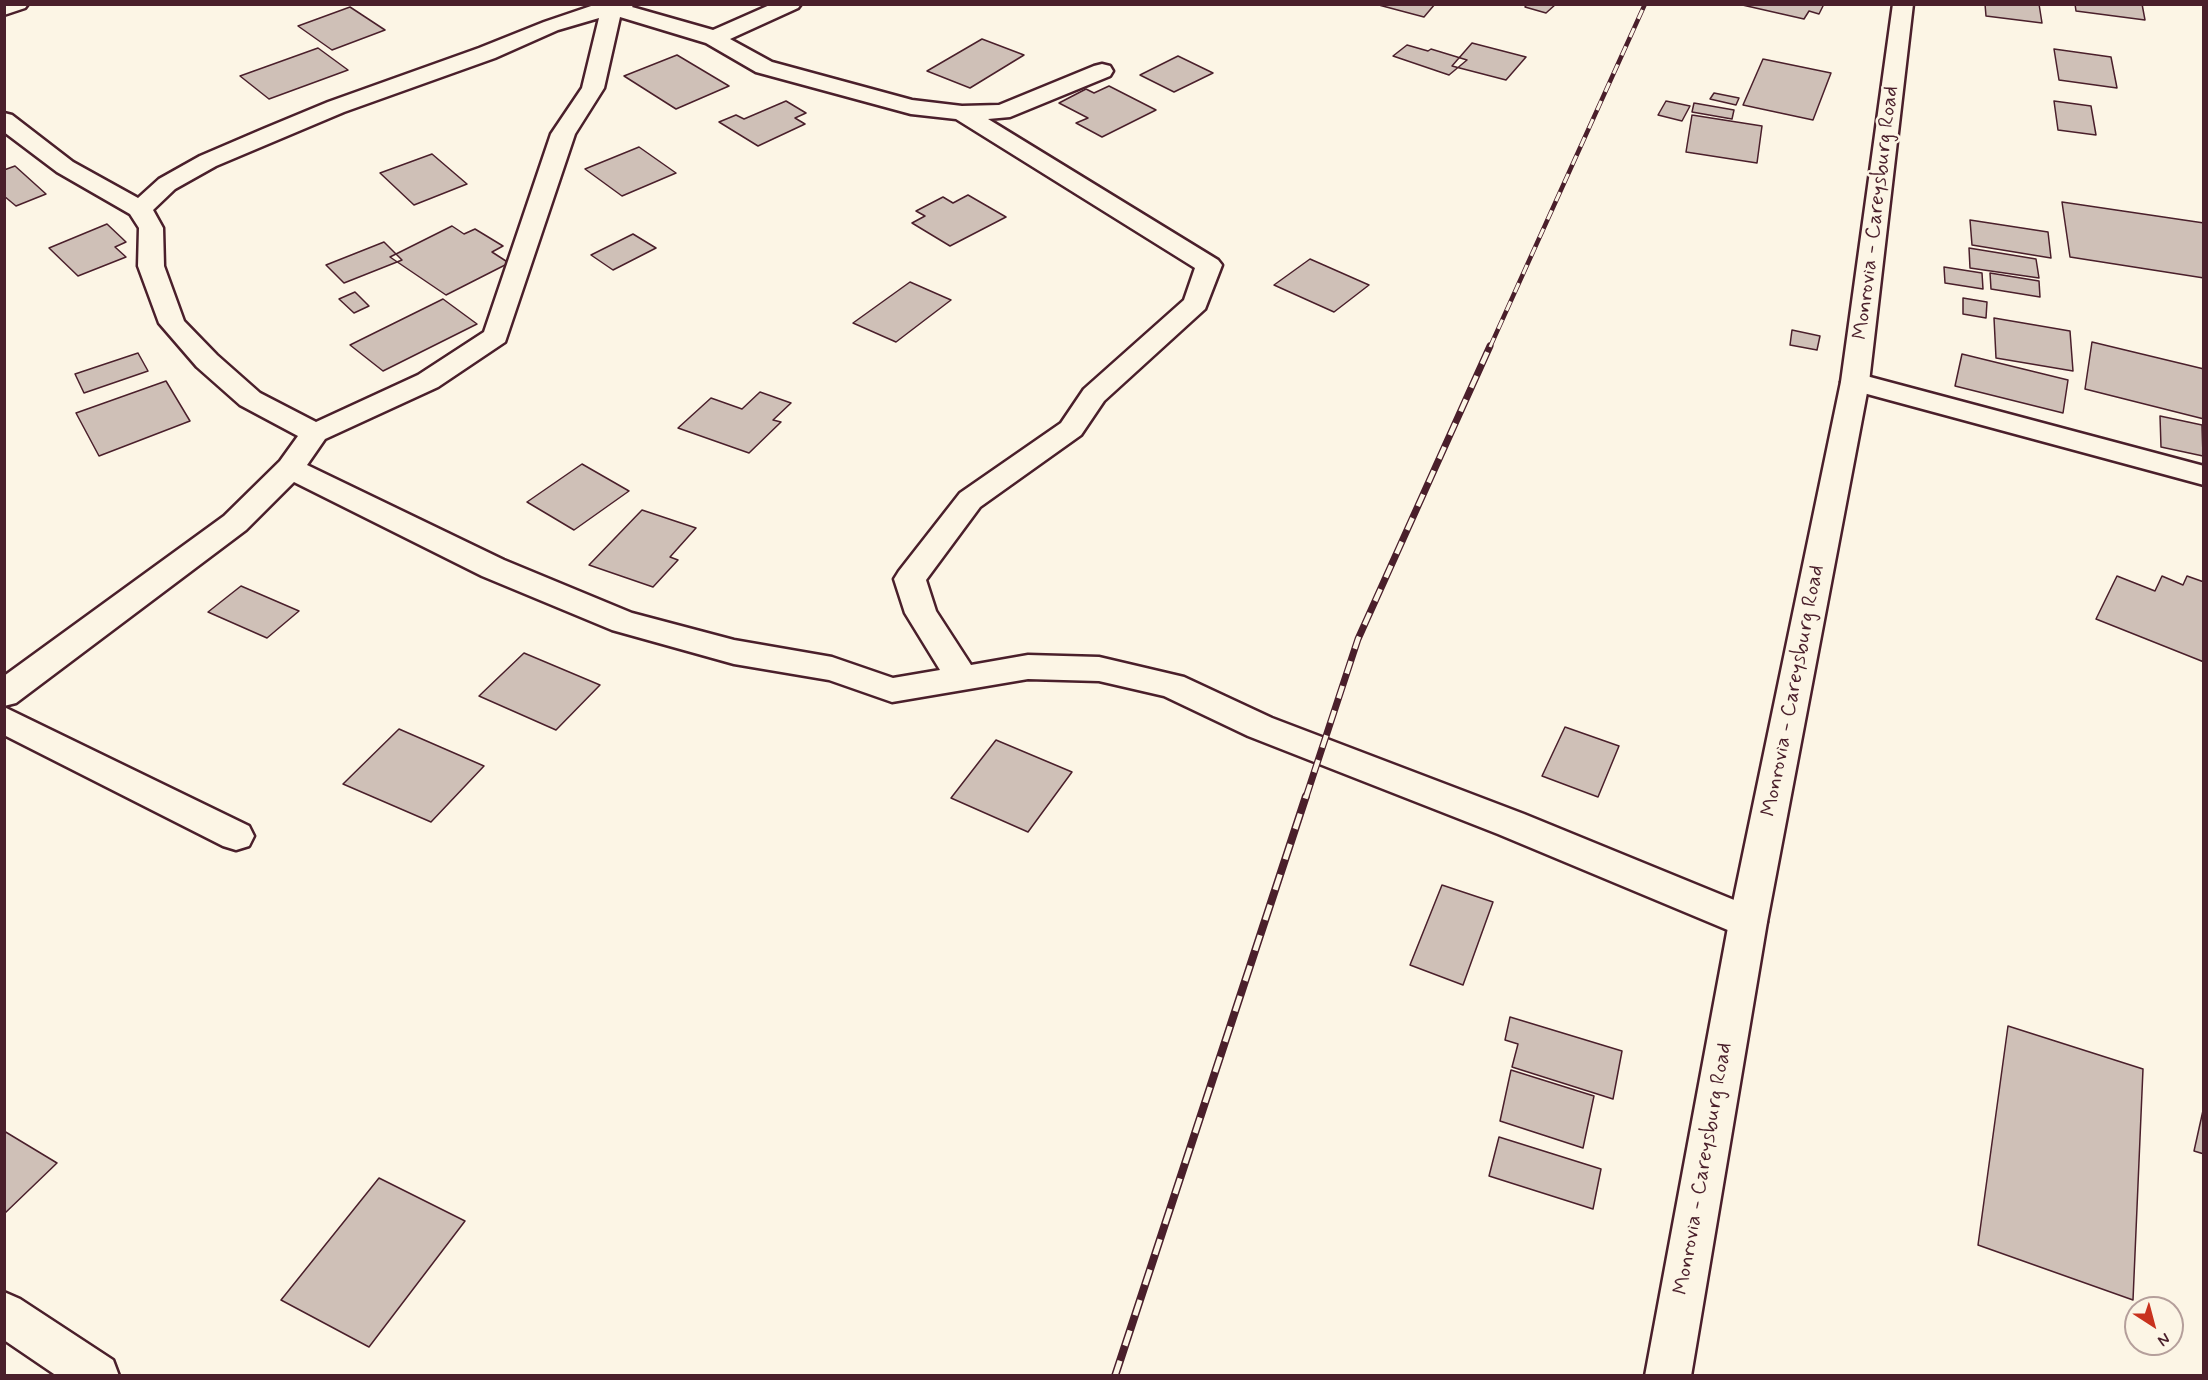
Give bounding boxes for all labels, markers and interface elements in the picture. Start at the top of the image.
street label: Monrovia - Careysburg Road [1849,85,1905,341]
street label: Monrovia - Careysburg Road [1757,563,1831,819]
street label: Monrovia - Careysburg Road [1669,1041,1739,1297]
north arrow [2124,1296,2184,1356]
text: N [2153,1328,2174,1351]

